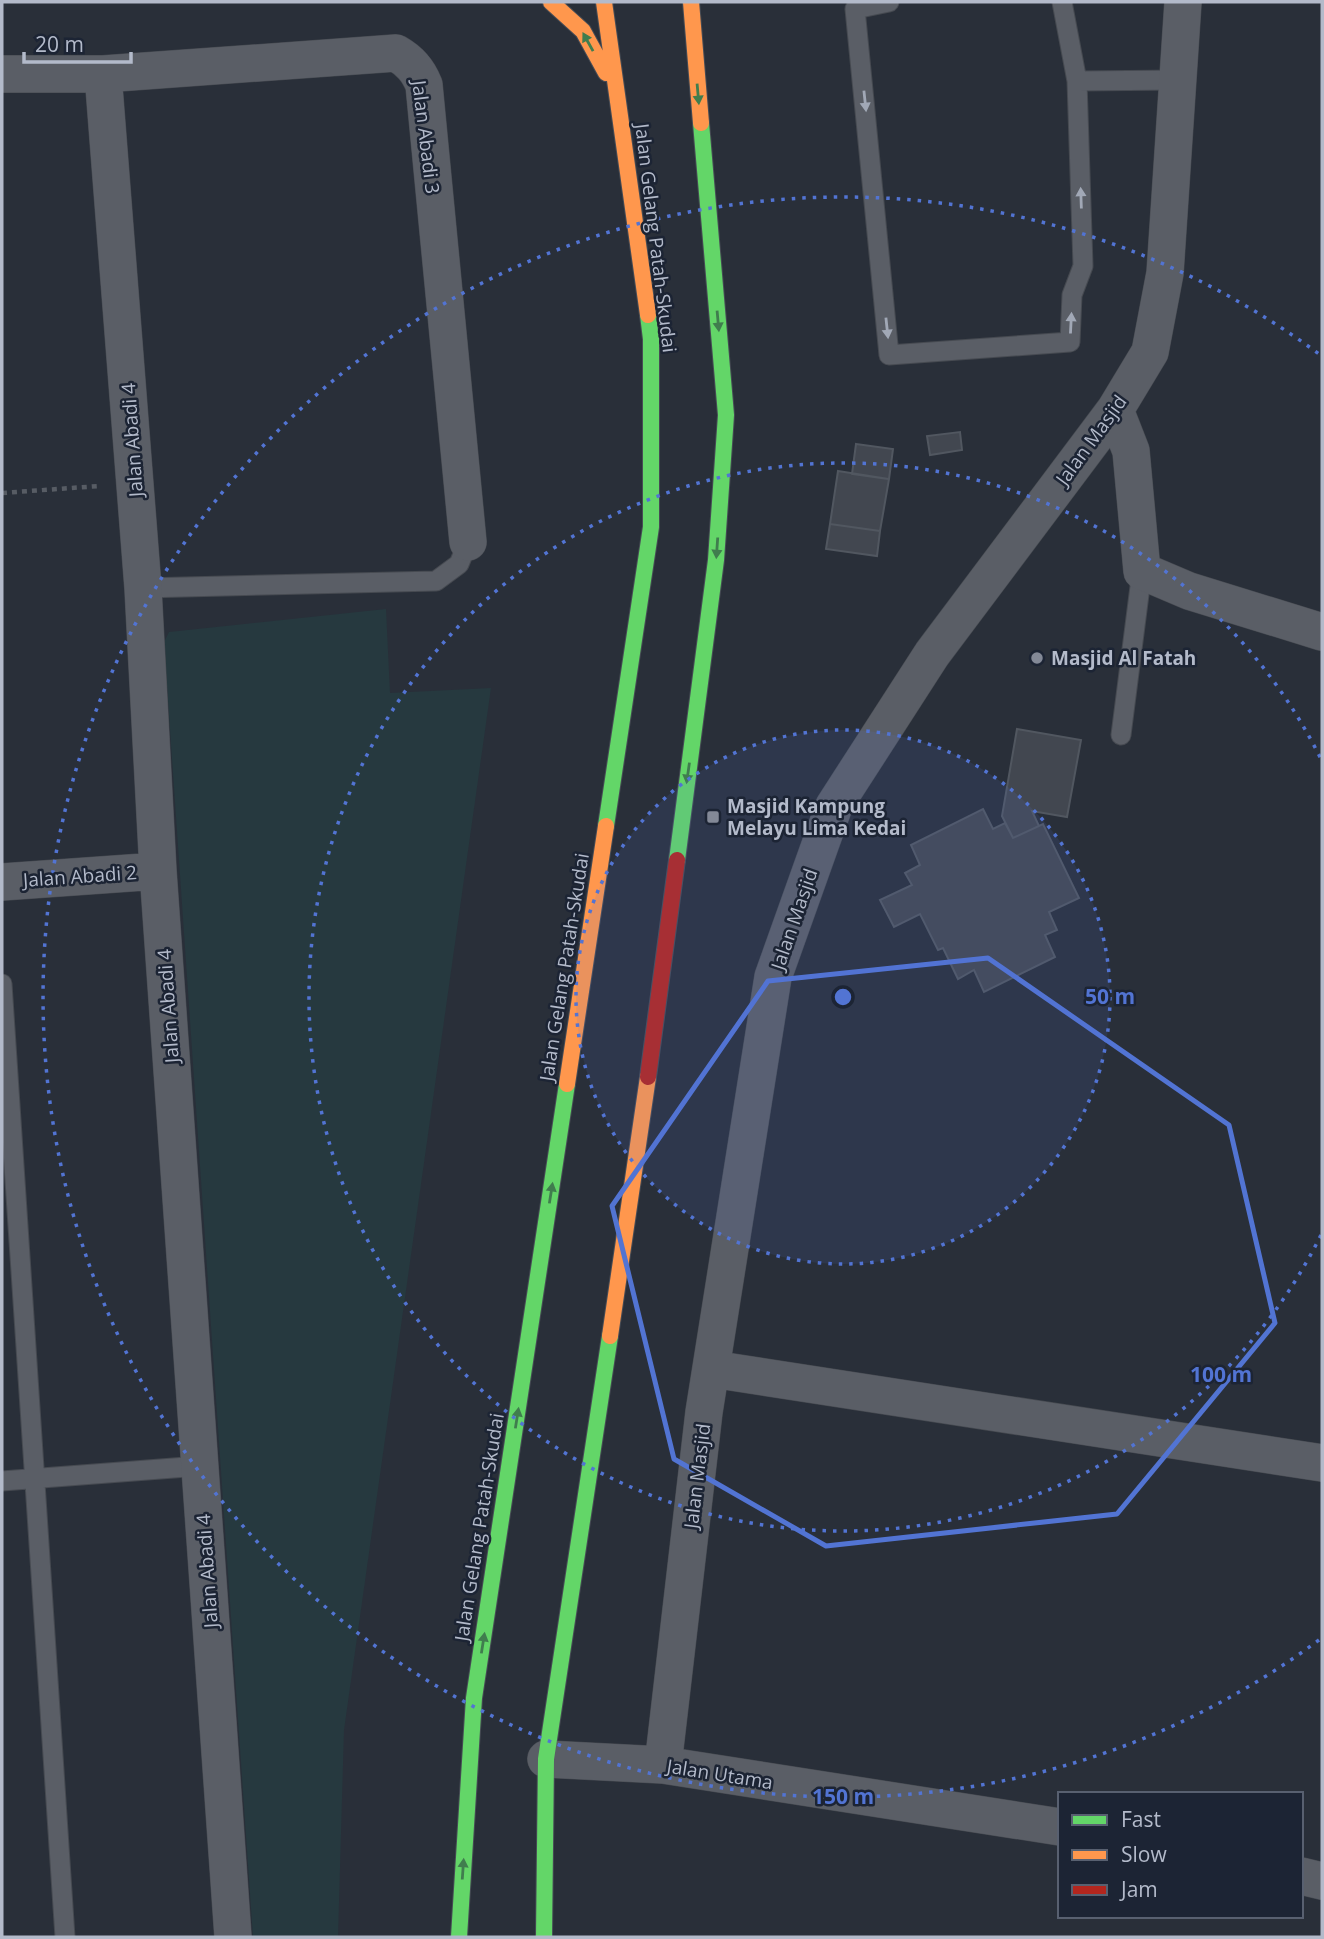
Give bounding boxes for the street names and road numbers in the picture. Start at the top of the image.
street label: Jalan Abadi 3 [406,77,446,195]
street label: Jalan Gelang Patah-Skudai [629,120,683,354]
street label: Jalan Abadi 4 [115,382,149,500]
street label: Jalan Masjid [1048,390,1133,492]
street label: Jalan Gelang Patah-Skudai [533,851,595,1085]
street label: Jalan Abadi 2 [20,859,138,893]
street label: Jalan Masjid [764,865,823,975]
street label: Jalan Abadi 4 [151,948,185,1066]
street label: Jalan Gelang Patah-Skudai [448,1411,510,1645]
street label: Jalan Masjid [677,1422,716,1532]
street label: Jalan Abadi 4 [190,1513,224,1631]
street label: Jalan Utama [663,1752,775,1795]

